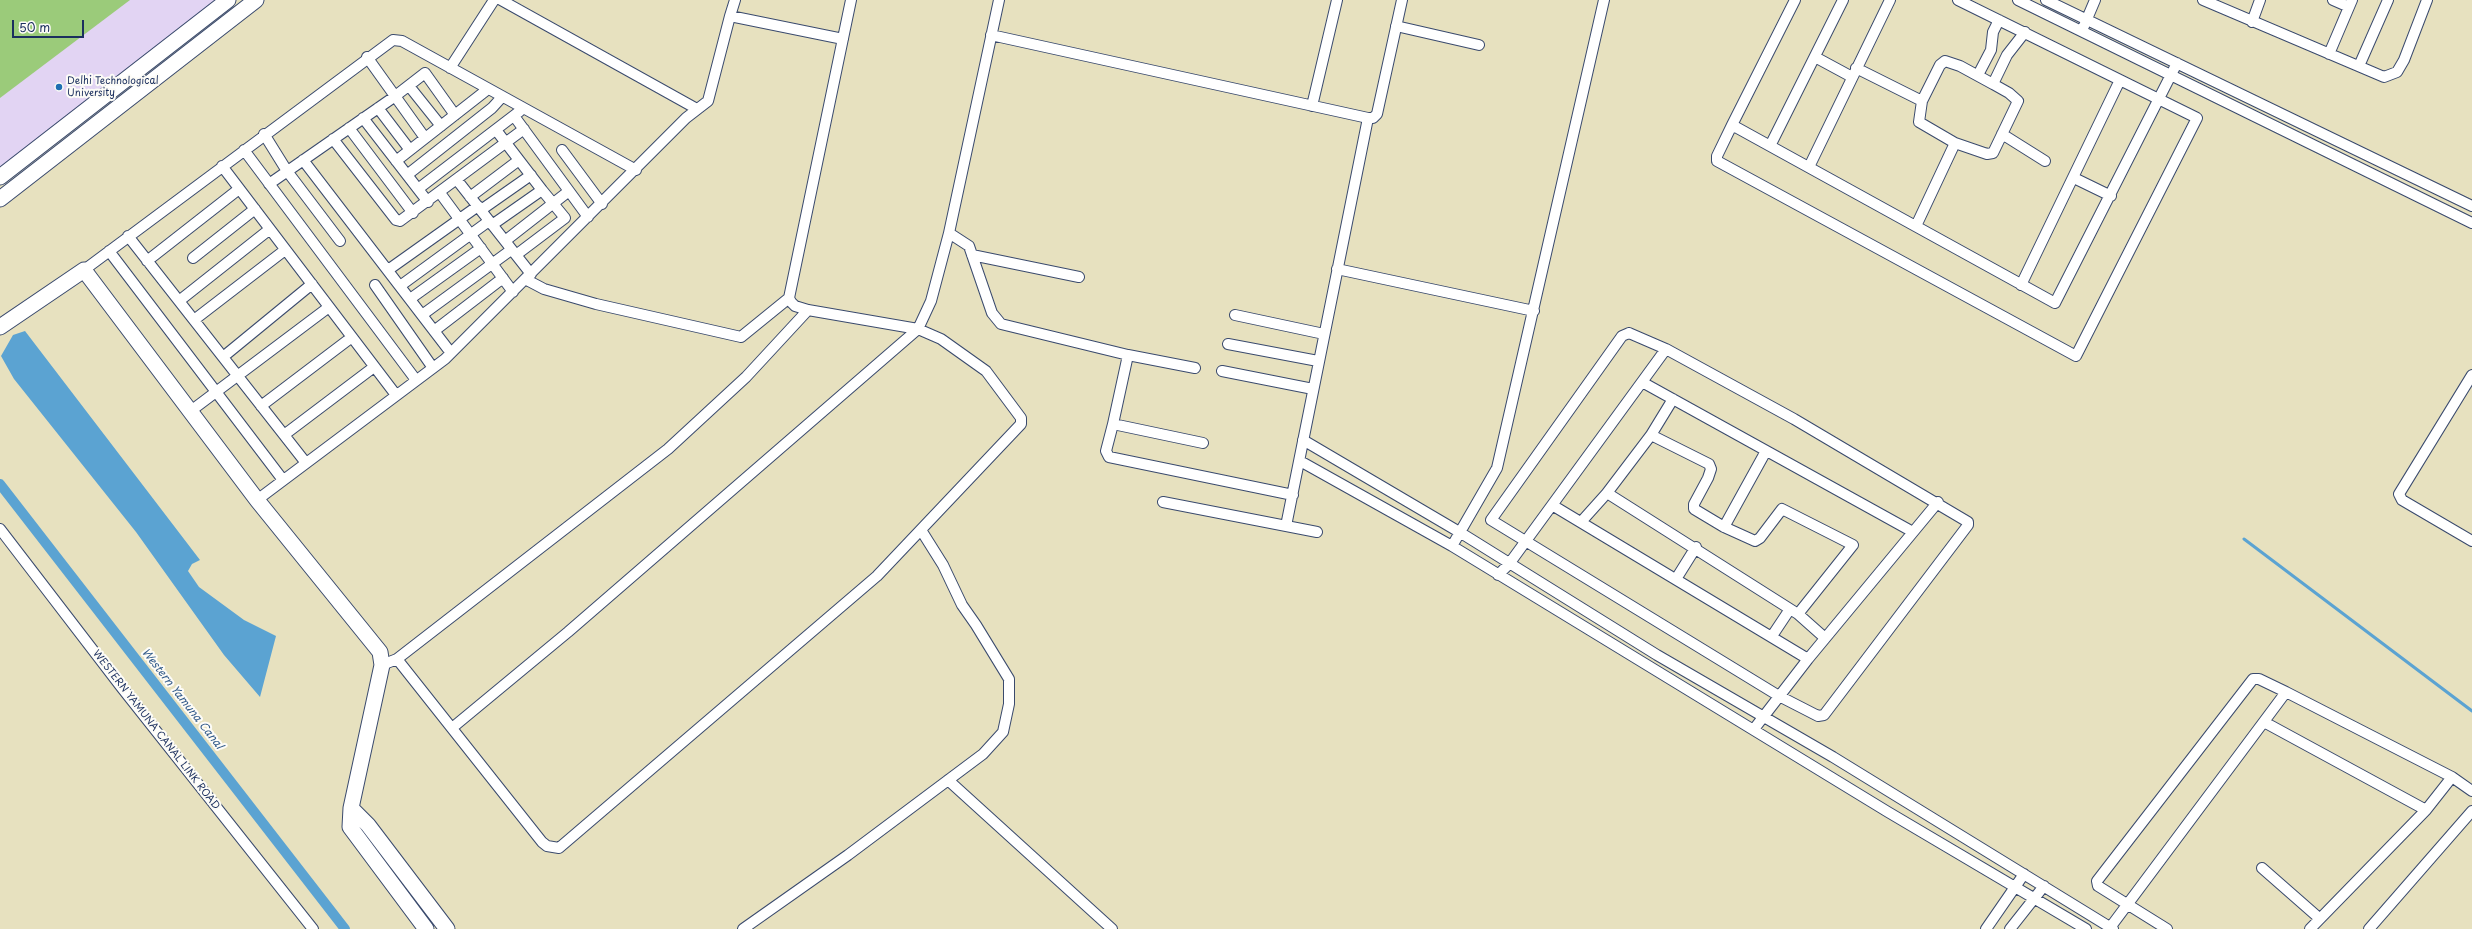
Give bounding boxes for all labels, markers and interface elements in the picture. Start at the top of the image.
scale bar [14,12,86,38]
text: 50 m [19,18,50,36]
place label: Delhi Technological University [67,75,159,98]
marker: Delhi Technological University [54,82,64,92]
water label: Western Yamuna Canal [139,646,225,752]
street label: WESTERN YAMUNA CANAL LINK ROAD [90,648,222,812]

